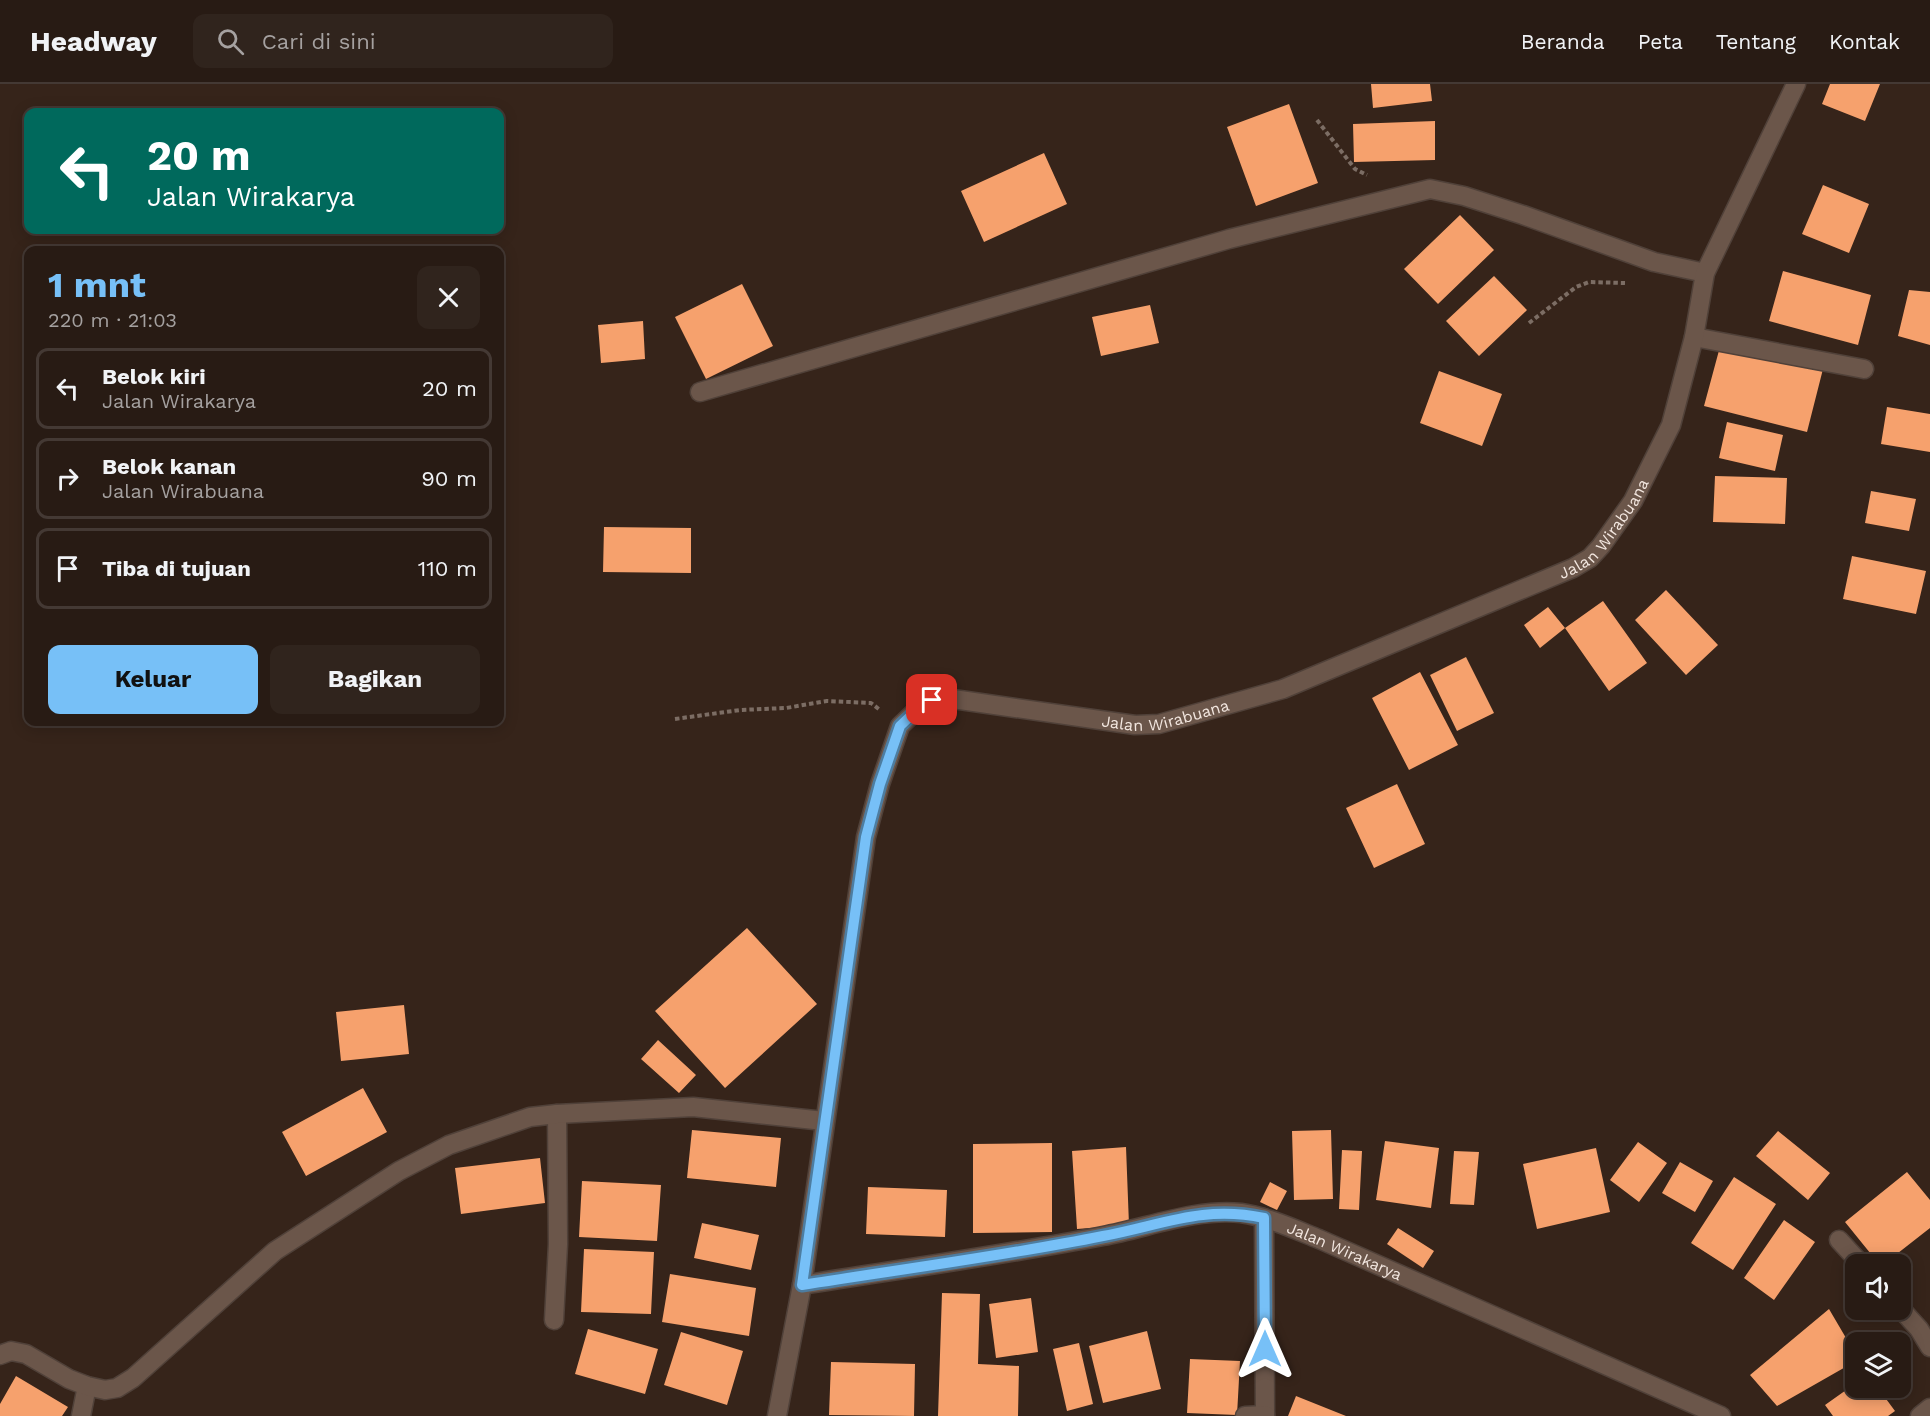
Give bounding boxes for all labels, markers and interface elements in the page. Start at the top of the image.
search box [193,14,613,68]
text: Headway [30,25,157,58]
icon: search [214,25,247,58]
text: Cari di sini [262,29,376,54]
text: Beranda [1521,29,1605,54]
text: Peta [1638,29,1683,54]
text: Tentang [1716,29,1796,54]
text: Kontak [1829,29,1900,54]
text: 20 m [147,131,251,180]
icon: left [48,132,126,210]
text: Jalan Wirakarya [147,181,355,213]
text: 1 mnt [48,264,146,306]
button: close [417,266,480,329]
text: 220 m · 21:03 [48,308,177,332]
text: Belok kiri [102,364,206,389]
icon: left [51,372,84,405]
text: 20 m [422,376,477,401]
text: Jalan Wirakarya [102,389,256,413]
text: Belok kanan [102,454,236,479]
icon: right [51,462,84,495]
text: 90 m [421,466,477,491]
street label: Jalan Wirabuana [1556,476,1653,583]
text: Jalan Wirabuana [102,479,264,503]
icon: arrive [51,552,84,585]
text: Tiba di tujuan [102,556,251,581]
text: 110 m [418,556,477,581]
button: Keluar [48,645,258,714]
button: Bagikan [270,645,480,714]
pin [906,674,957,725]
icon: arrive [915,683,948,716]
street label: Jalan Wirabuana [1100,696,1231,735]
street label: Jalan Wirakarya [1284,1218,1405,1284]
map controls [1845,1254,1911,1398]
button: sound [1845,1254,1911,1320]
position arrow [1233,1317,1297,1381]
button: layers [1845,1332,1911,1398]

